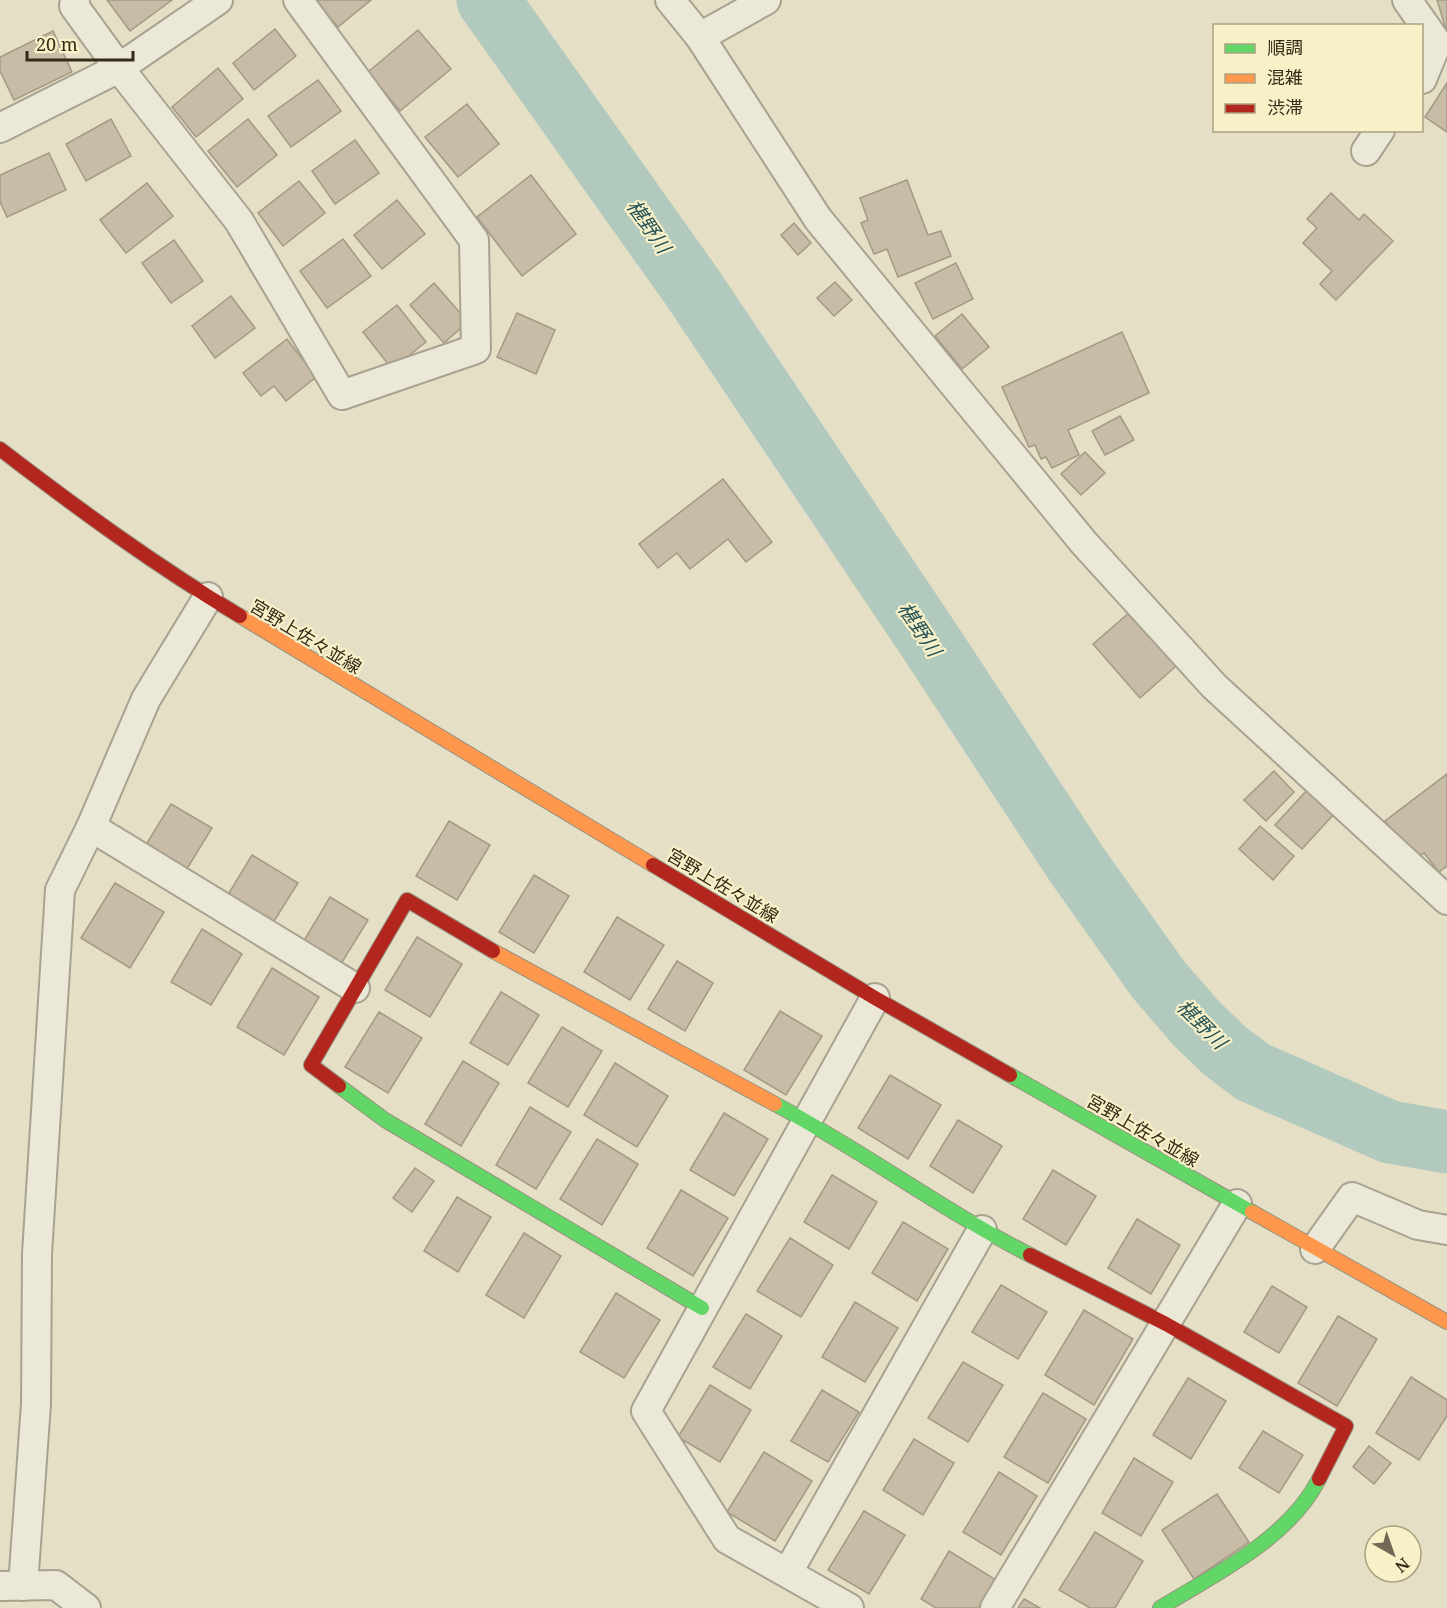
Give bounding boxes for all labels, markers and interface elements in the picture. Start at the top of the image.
scale bar [27,24,134,62]
legend [1213,24,1423,132]
text: 20 m [36,32,78,56]
text: 順調 [1267,35,1303,59]
text: 混雑 [1267,65,1303,89]
text: 渋滞 [1267,95,1303,119]
water label: 椹野川 [621,194,678,260]
street label: 宮野上佐々並線 [246,593,366,679]
water label: 椹野川 [892,597,949,663]
street label: 宮野上佐々並線 [663,842,783,928]
water label: 椹野川 [1171,993,1234,1056]
street label: 宮野上佐々並線 [1082,1088,1204,1172]
north arrow [1363,1524,1423,1584]
text: N [1390,1553,1415,1578]

